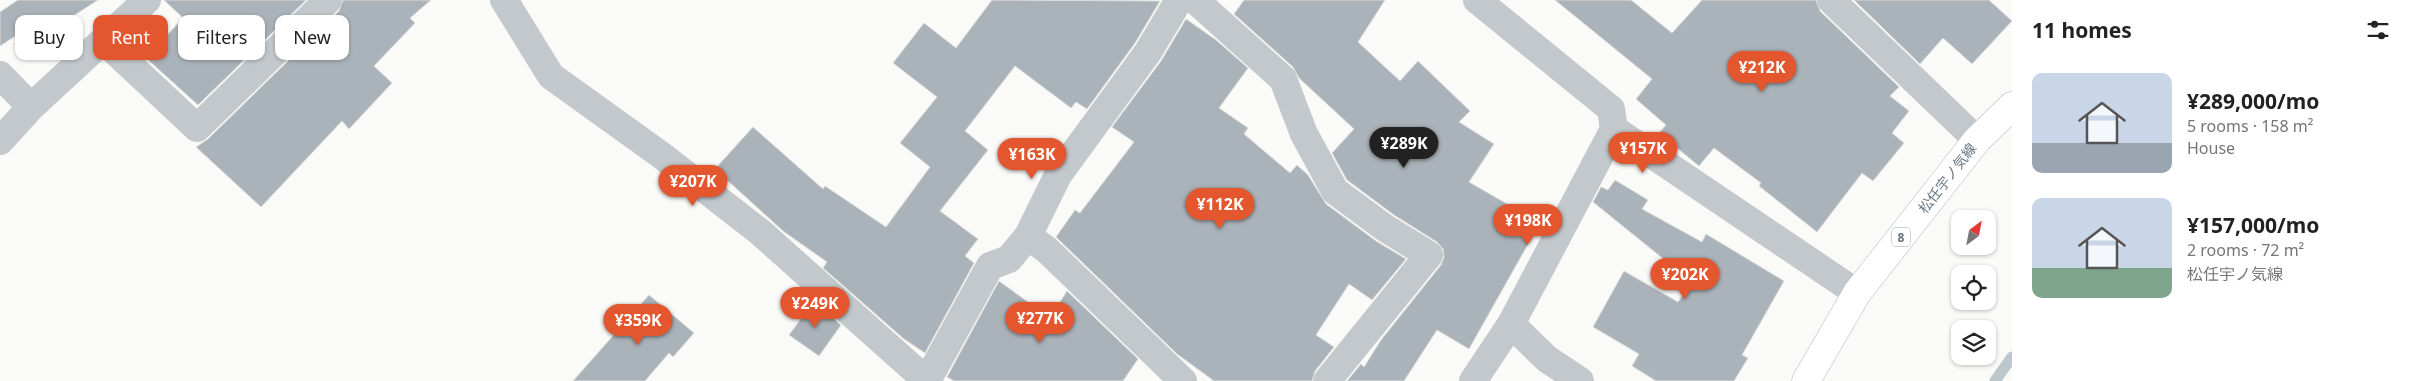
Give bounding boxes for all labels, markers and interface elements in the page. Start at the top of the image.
chip: Buy [15,15,83,60]
chip: Rent [93,15,168,60]
chip: Filters [178,15,265,60]
chip: New [275,15,349,60]
text: 11 homes [2032,16,2132,44]
icon: filters [2364,16,2392,44]
pin: ¥212K [1727,51,1797,93]
text: ¥212K [1738,56,1786,78]
text: ¥289,000/mo [2187,87,2319,115]
icon: home [2072,93,2132,153]
text: 5 rooms · 158 m² [2187,115,2313,137]
pin: ¥289K [1369,126,1439,169]
text: ¥289K [1380,132,1428,154]
pin: ¥157K [1608,132,1678,174]
text: ¥157K [1619,137,1667,159]
text: House [2187,137,2235,159]
pin: ¥163K [997,138,1067,180]
street label: 松任宇ノ気線 [1914,139,1980,217]
text: ¥163K [1008,143,1056,165]
pin: ¥207K [658,164,728,207]
text: ¥207K [669,170,717,192]
pin: ¥112K [1185,188,1255,230]
text: ¥112K [1196,193,1244,215]
pin: ¥198K [1493,204,1563,246]
text: ¥198K [1504,209,1552,231]
north arrow [1951,210,1996,255]
map controls [1951,210,1996,365]
text: ¥157,000/mo [2187,211,2319,239]
icon: home [2072,218,2132,278]
road number: 8 [1892,228,1910,246]
text: 2 rooms · 72 m² [2187,239,2304,261]
pin: ¥202K [1650,258,1720,300]
text: ¥202K [1661,263,1709,285]
text: 松任宇ノ気線 [2187,263,2283,285]
button: locate [1951,265,1996,310]
pin: ¥249K [780,286,850,329]
text: ¥249K [791,292,839,314]
pin: ¥277K [1005,302,1075,344]
pin: ¥359K [603,304,673,346]
text: ¥277K [1016,307,1064,329]
text: ¥359K [614,309,662,331]
button: layers [1951,320,1996,365]

